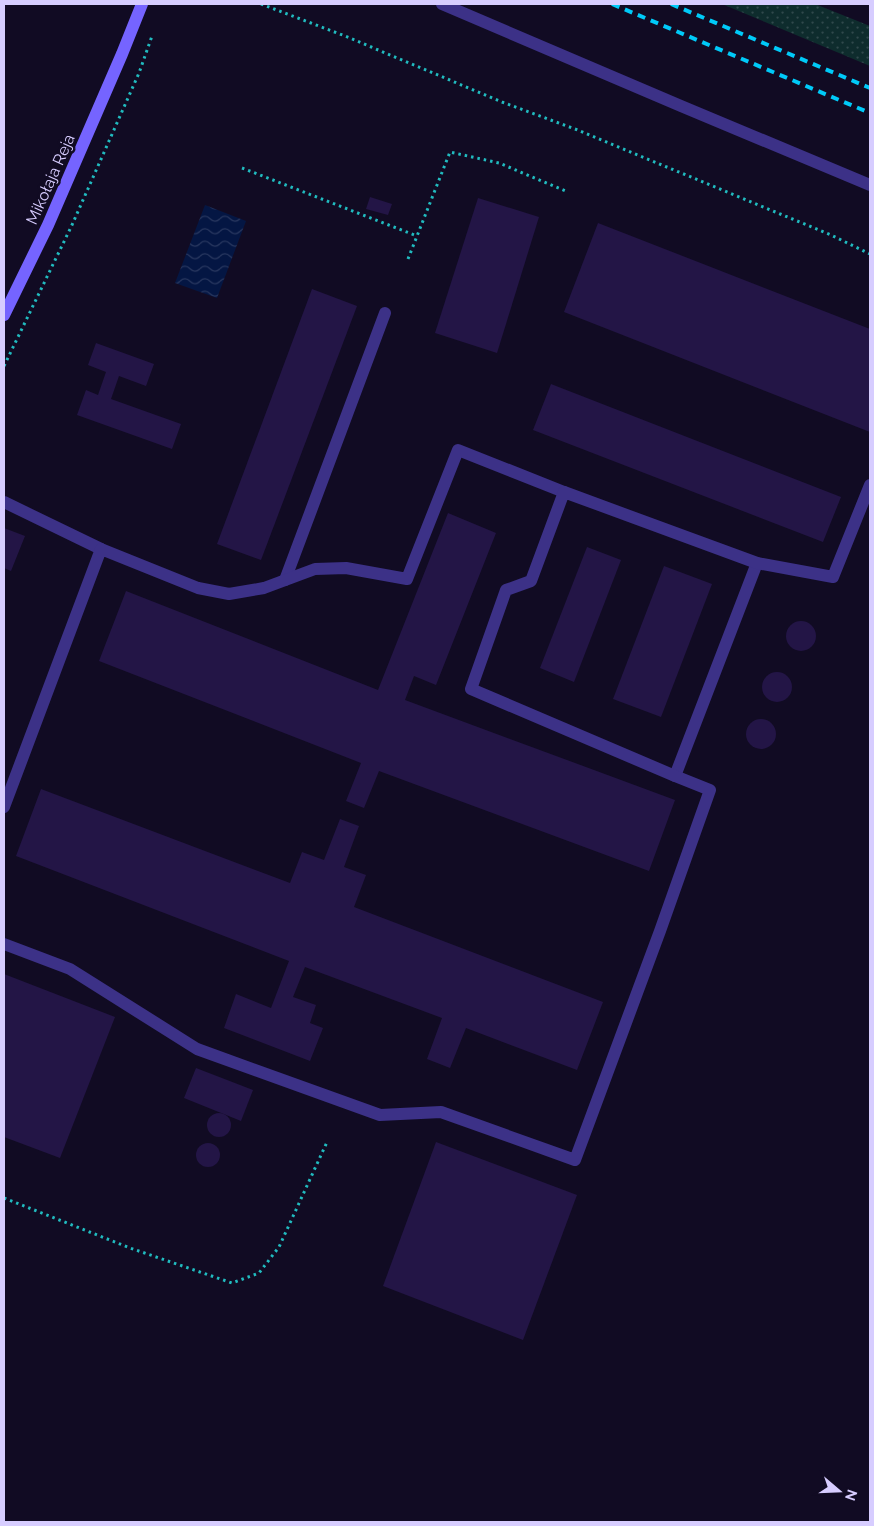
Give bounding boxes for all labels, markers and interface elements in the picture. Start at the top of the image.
street label: Mikołaja Reja [22,131,79,227]
north arrow [814,1466,864,1516]
text: N [842,1488,861,1503]

